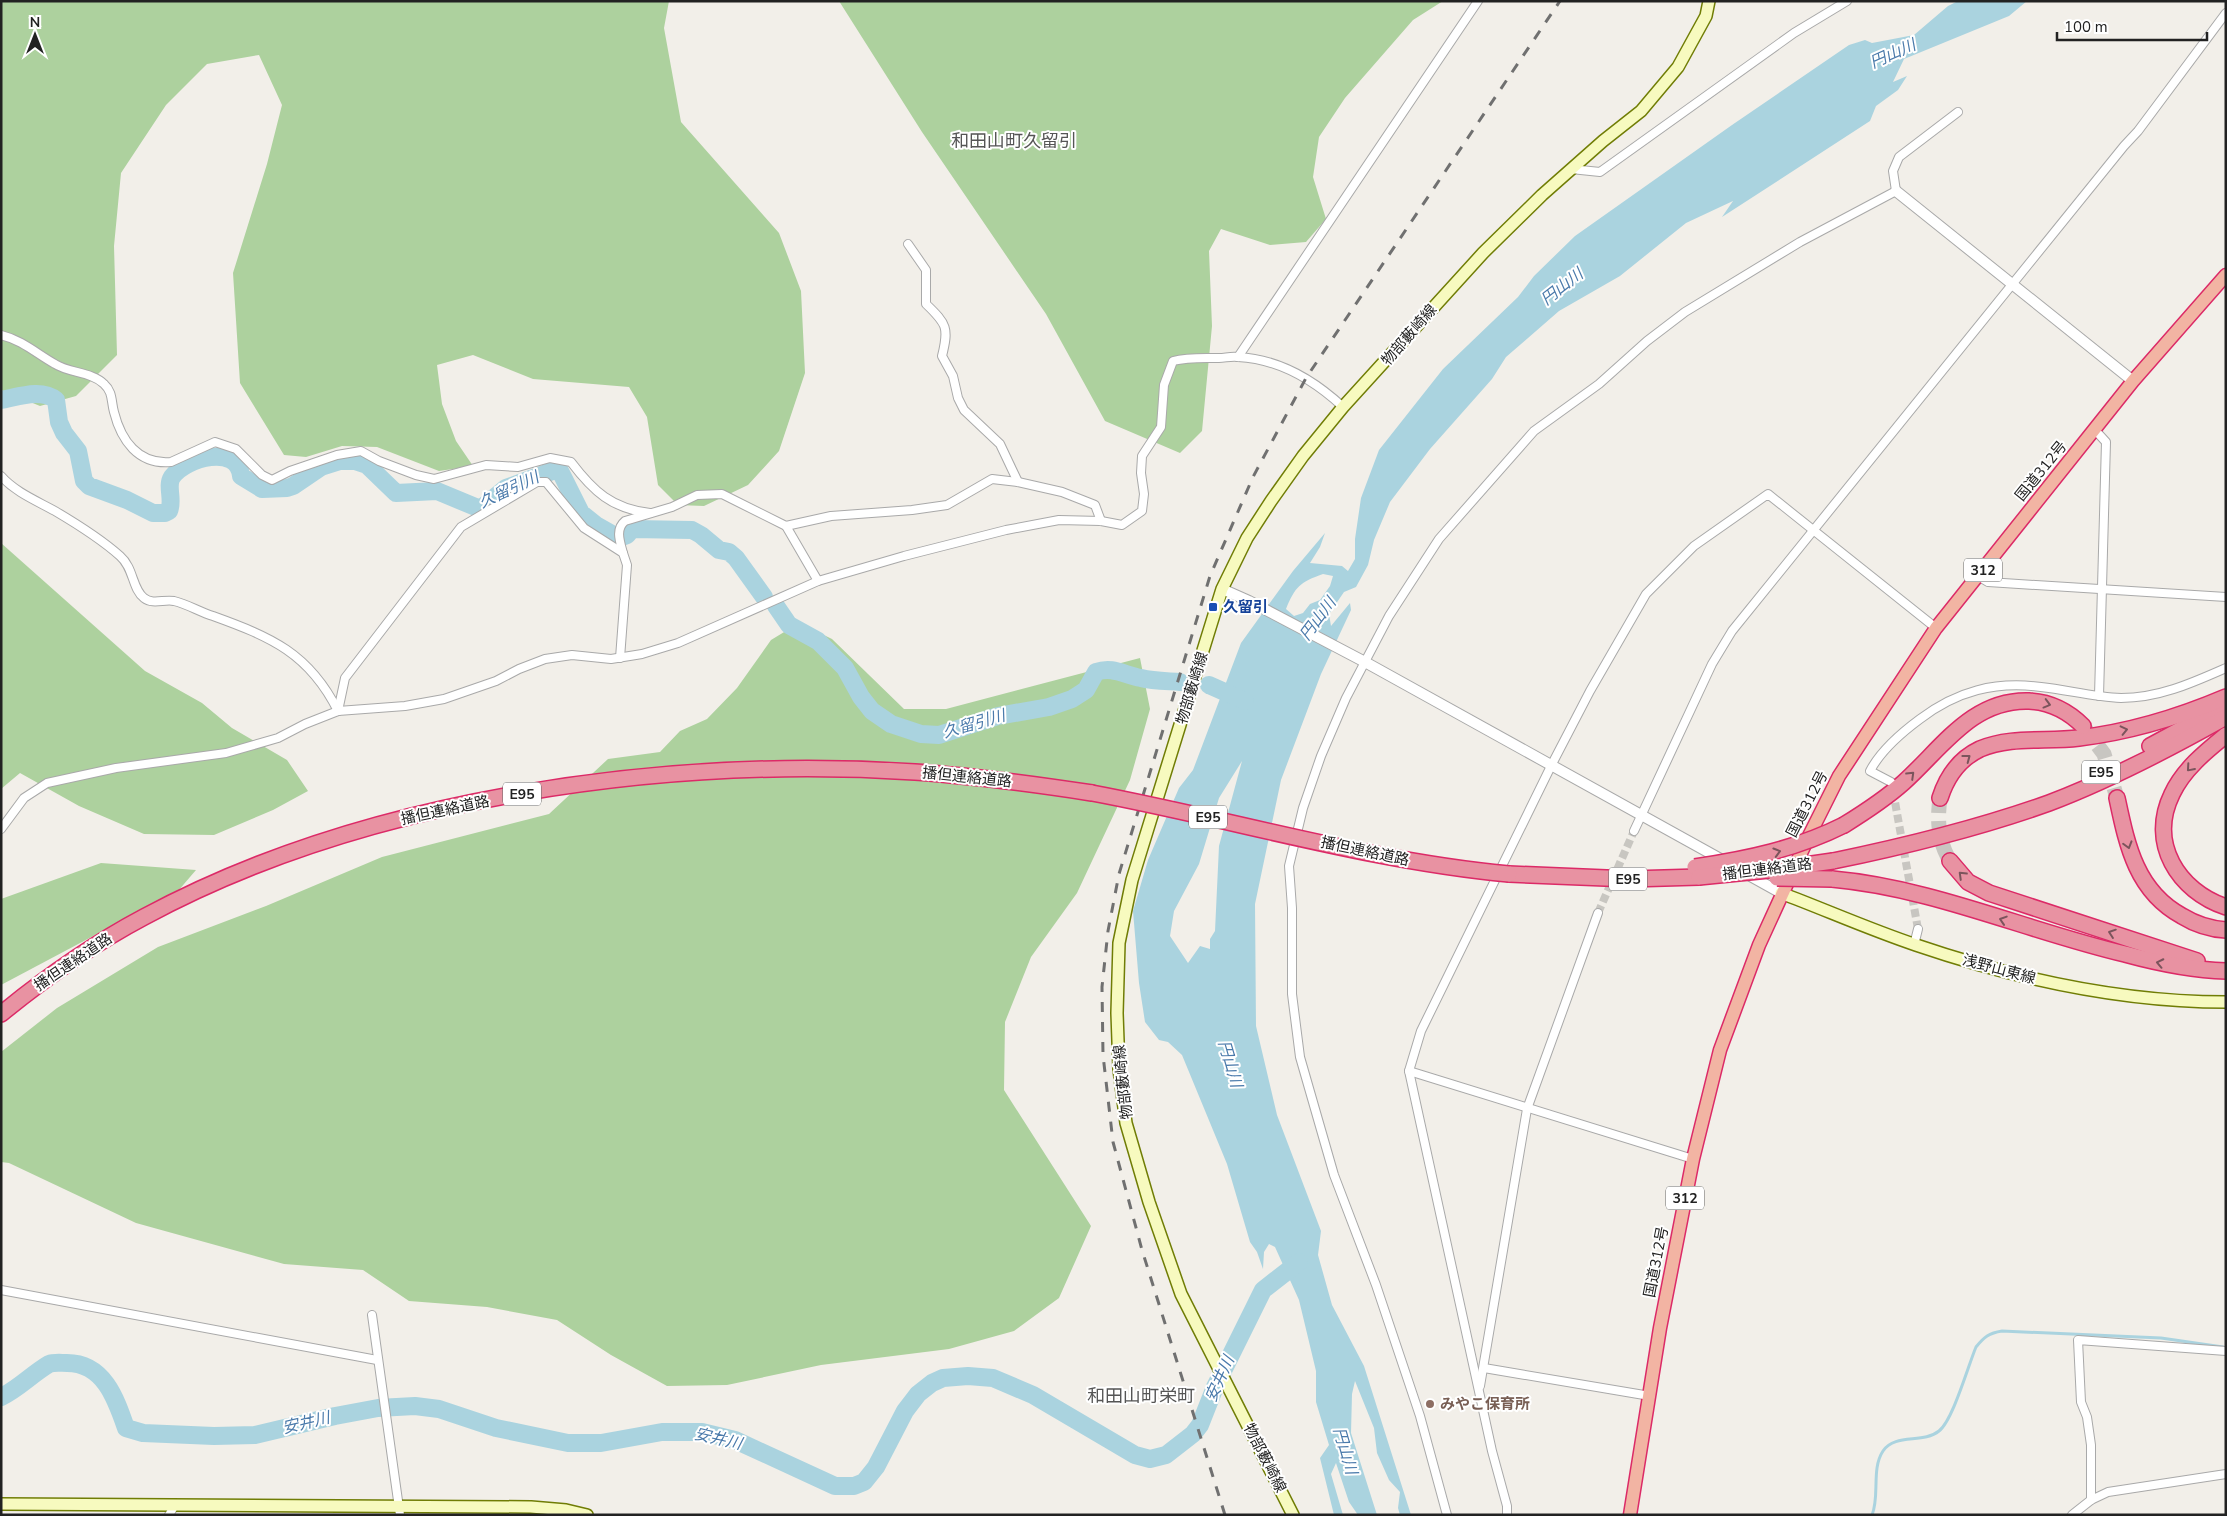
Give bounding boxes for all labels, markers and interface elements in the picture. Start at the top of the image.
north arrow [10,10,60,60]
scale bar [2057,10,2207,42]
text: N [30,13,40,32]
text: 100 m [2064,17,2108,37]
water label: 円山川 [1867,33,1921,74]
district label: 和田山町久留引 [951,129,1077,153]
water label: 円山川 [1536,262,1589,310]
street label: 物部藪崎線 [1377,300,1441,370]
street label: 国道312号 [2011,437,2071,505]
water label: 久留引川 [475,466,544,513]
road number: 312 [1964,558,2002,582]
water label: 円山川 [1295,592,1342,645]
place label: 久留引 [1223,597,1268,617]
marker: 久留引 [1207,601,1219,613]
street label: 物部藪崎線 [1171,649,1213,727]
one-way arrow [2042,698,2051,709]
water label: 久留引川 [940,704,1010,743]
one-way arrow [2120,725,2129,736]
one-way arrow [1961,755,1971,764]
road number: E95 [2082,760,2120,784]
street label: 播但連絡道路 [921,762,1013,792]
one-way arrow [2187,762,2196,771]
street label: 国道312号 [1782,767,1832,841]
one-way arrow [1906,772,1915,781]
road number: E95 [503,782,541,806]
street label: 播但連絡道路 [399,791,491,829]
road number: E95 [1189,806,1227,829]
street label: 播但連絡道路 [1319,832,1411,870]
one-way arrow [2122,841,2132,849]
one-way arrow [1773,847,1781,857]
street label: 播但連絡道路 [1721,854,1813,884]
road number: E95 [1609,868,1647,891]
one-way arrow [1958,872,1967,881]
one-way arrow [2000,916,2008,926]
street label: 播但連絡道路 [30,929,116,995]
one-way arrow [2109,929,2117,939]
street label: 浅野山東線 [1960,950,2038,988]
one-way arrow [2156,958,2165,969]
water label: 円山川 [1213,1038,1248,1092]
street label: 物部藪崎線 [1109,1044,1137,1120]
road number: 312 [1666,1186,1704,1210]
street label: 国道312号 [1639,1225,1673,1299]
water label: 安井川 [1200,1351,1241,1405]
district label: 和田山町栄町 [1087,1384,1195,1408]
place label: みやこ保育所 [1440,1394,1530,1414]
marker: みやこ保育所 [1424,1398,1436,1410]
water label: 安井川 [280,1406,334,1439]
street label: 物部藪崎線 [1239,1420,1291,1496]
water label: 安井川 [692,1423,746,1456]
water label: 円山川 [1328,1425,1363,1479]

